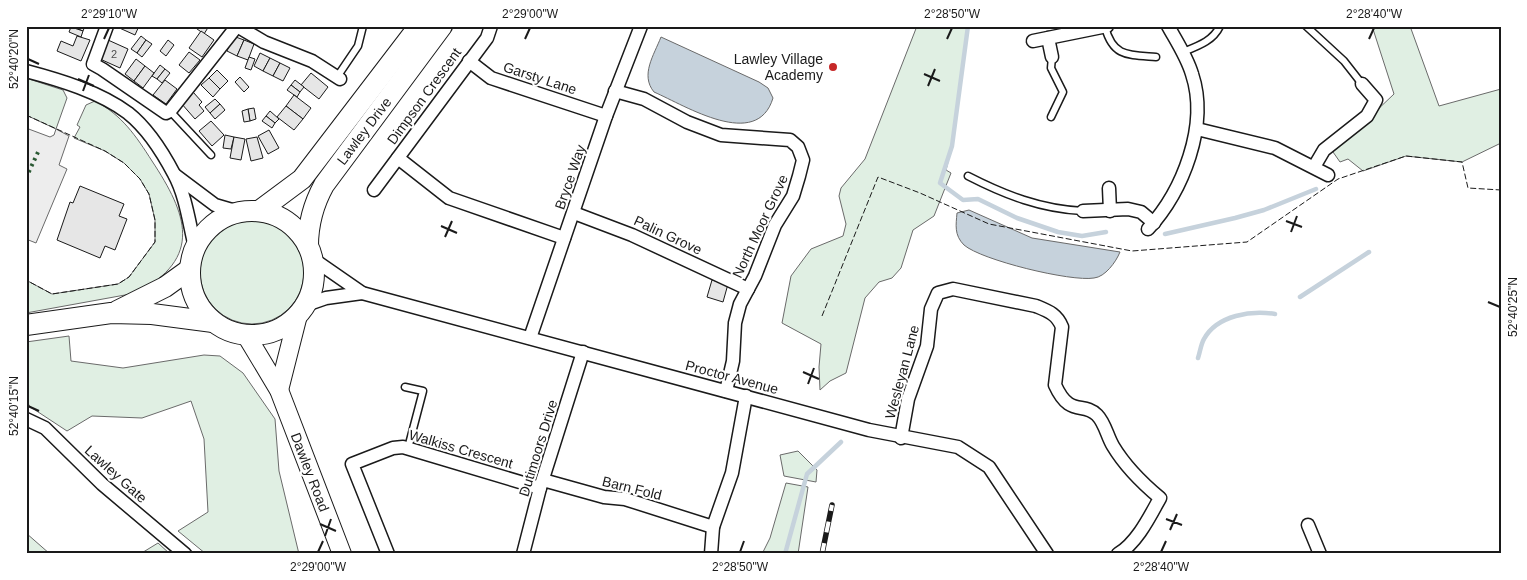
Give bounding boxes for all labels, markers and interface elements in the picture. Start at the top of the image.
text: 2°29'10"W [81,7,138,21]
text: 2°29'00"W [502,7,559,21]
text: 2°28'50"W [924,7,981,21]
text: 2°28'40"W [1346,7,1403,21]
text: 52°40'20"N [7,29,21,89]
street label: Dimpson Crescent [384,45,464,147]
house number: 2 [111,48,117,60]
place label: Lawley Village Academy [734,51,823,83]
street label: Garsty Lane [501,59,579,97]
marker: Lawley Village Academy [827,61,839,73]
street label: Lawley Drive [333,94,395,168]
street label: Bryce Way [552,143,588,211]
street label: North Moor Grove [729,172,791,280]
street label: Palin Grove [631,212,705,258]
text: 52°40'25"N [1506,277,1520,337]
street label: Wesleyan Lane [882,323,922,421]
street label: Proctor Avenue [684,357,780,397]
text: 52°40'15"N [7,376,21,436]
street label: Dutimoors Drive [516,397,560,498]
street label: Walkiss Crescent [407,426,515,472]
street label: Dawley Road [288,430,332,514]
street label: Lawley Gate [82,442,150,506]
street label: Barn Fold [601,473,663,503]
text: 2°29'00"W [290,560,347,574]
text: 2°28'50"W [712,560,769,574]
text: 2°28'40"W [1133,560,1190,574]

